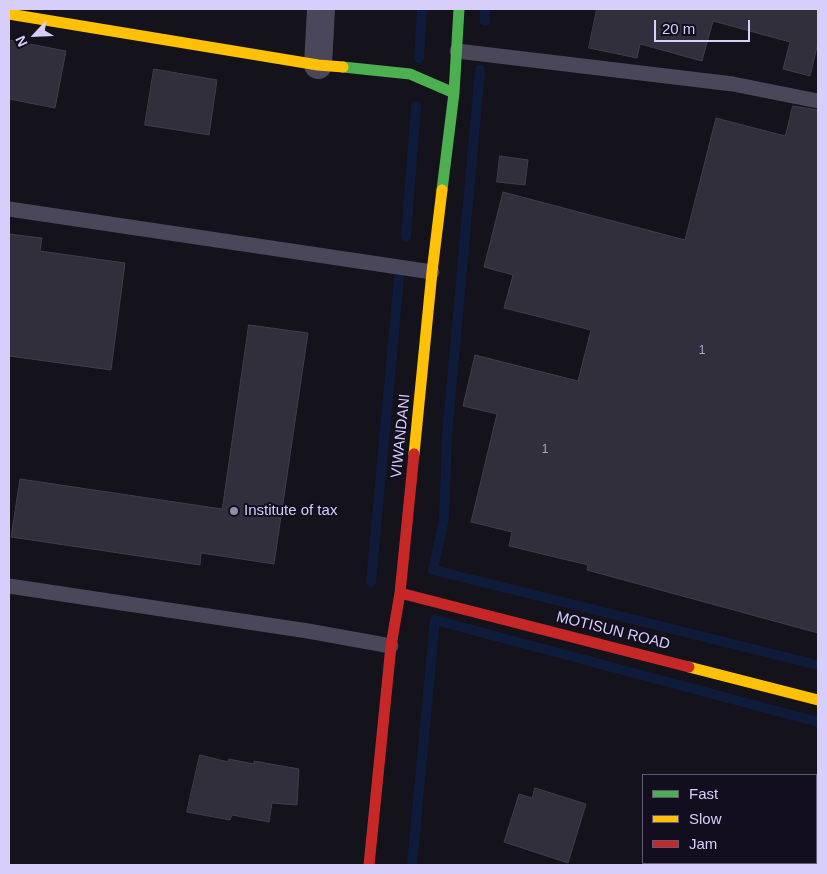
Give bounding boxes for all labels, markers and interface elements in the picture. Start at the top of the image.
north arrow [10,10,60,60]
scale bar [657,10,753,42]
text: 20 m [662,20,695,37]
text: N [12,33,31,49]
house number: 1 [699,344,705,358]
street label: VIWANDANI [388,393,414,479]
house number: 1 [542,443,548,457]
place label: Institute of tax [244,502,337,520]
marker: Institute of tax [228,505,240,517]
street label: MOTISUN ROAD [554,608,672,654]
legend [642,774,817,864]
text: Fast [689,785,718,802]
text: Slow [689,810,722,827]
text: Jam [689,835,717,852]

